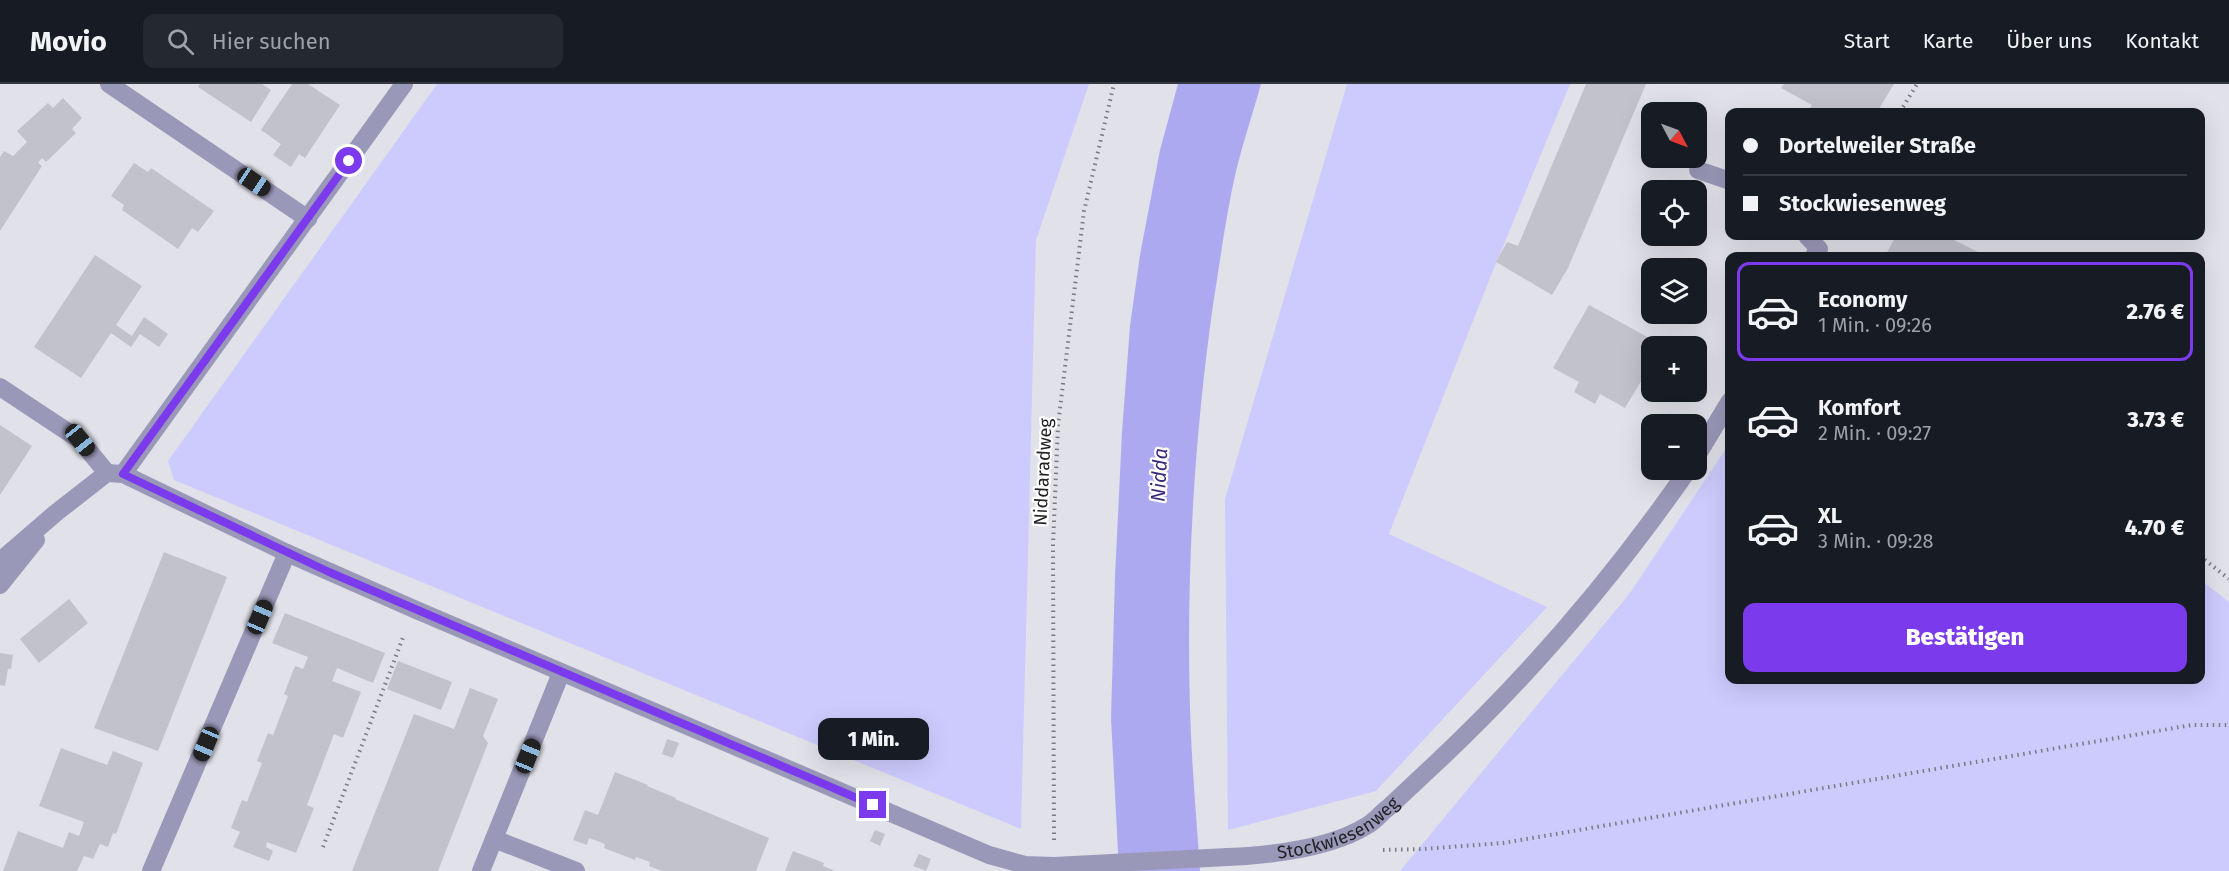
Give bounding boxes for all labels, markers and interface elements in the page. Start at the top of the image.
search box [143,14,563,68]
text: Movio [30,25,107,58]
icon: search [164,25,197,58]
text: Hier suchen [212,28,331,55]
text: Start [1844,28,1890,54]
text: Karte [1923,28,1973,54]
text: Über uns [2006,28,2092,54]
text: Kontakt [2125,28,2199,54]
north arrow [1641,102,1707,168]
map controls [1641,102,1707,480]
text: Dortelweiler Straße [1779,132,1976,159]
route start [335,147,362,174]
car [234,164,274,200]
button: locate [1641,180,1707,246]
text: Stockwiesenweg [1779,190,1946,217]
button: layers [1641,258,1707,324]
icon: car [1746,285,1800,339]
text: Economy [1818,286,1907,313]
text: 2.76 € [2126,298,2184,325]
text: 1 Min. · 09:26 [1818,313,1932,337]
button: + [1641,336,1707,402]
icon: car [1746,393,1800,447]
text: Komfort [1818,394,1901,421]
text: 3.73 € [2127,406,2184,433]
button: − [1641,414,1707,480]
street label: Niddaradweg [1029,417,1057,526]
car [62,420,98,460]
text: 2 Min. · 09:27 [1818,421,1931,445]
water label: Nidda [1146,447,1172,503]
icon: car [1746,501,1800,555]
text: XL [1818,502,1842,529]
text: 4.70 € [2125,514,2184,541]
text: 3 Min. · 09:28 [1818,529,1934,553]
car [245,597,275,637]
button: Bestätigen [1743,603,2187,672]
callout: 1 Min. [818,718,928,760]
car [191,724,221,764]
text: 1 Min. [848,727,899,751]
car [513,736,543,776]
route end [859,791,886,818]
street label: Stockwiesenweg [1276,792,1404,864]

